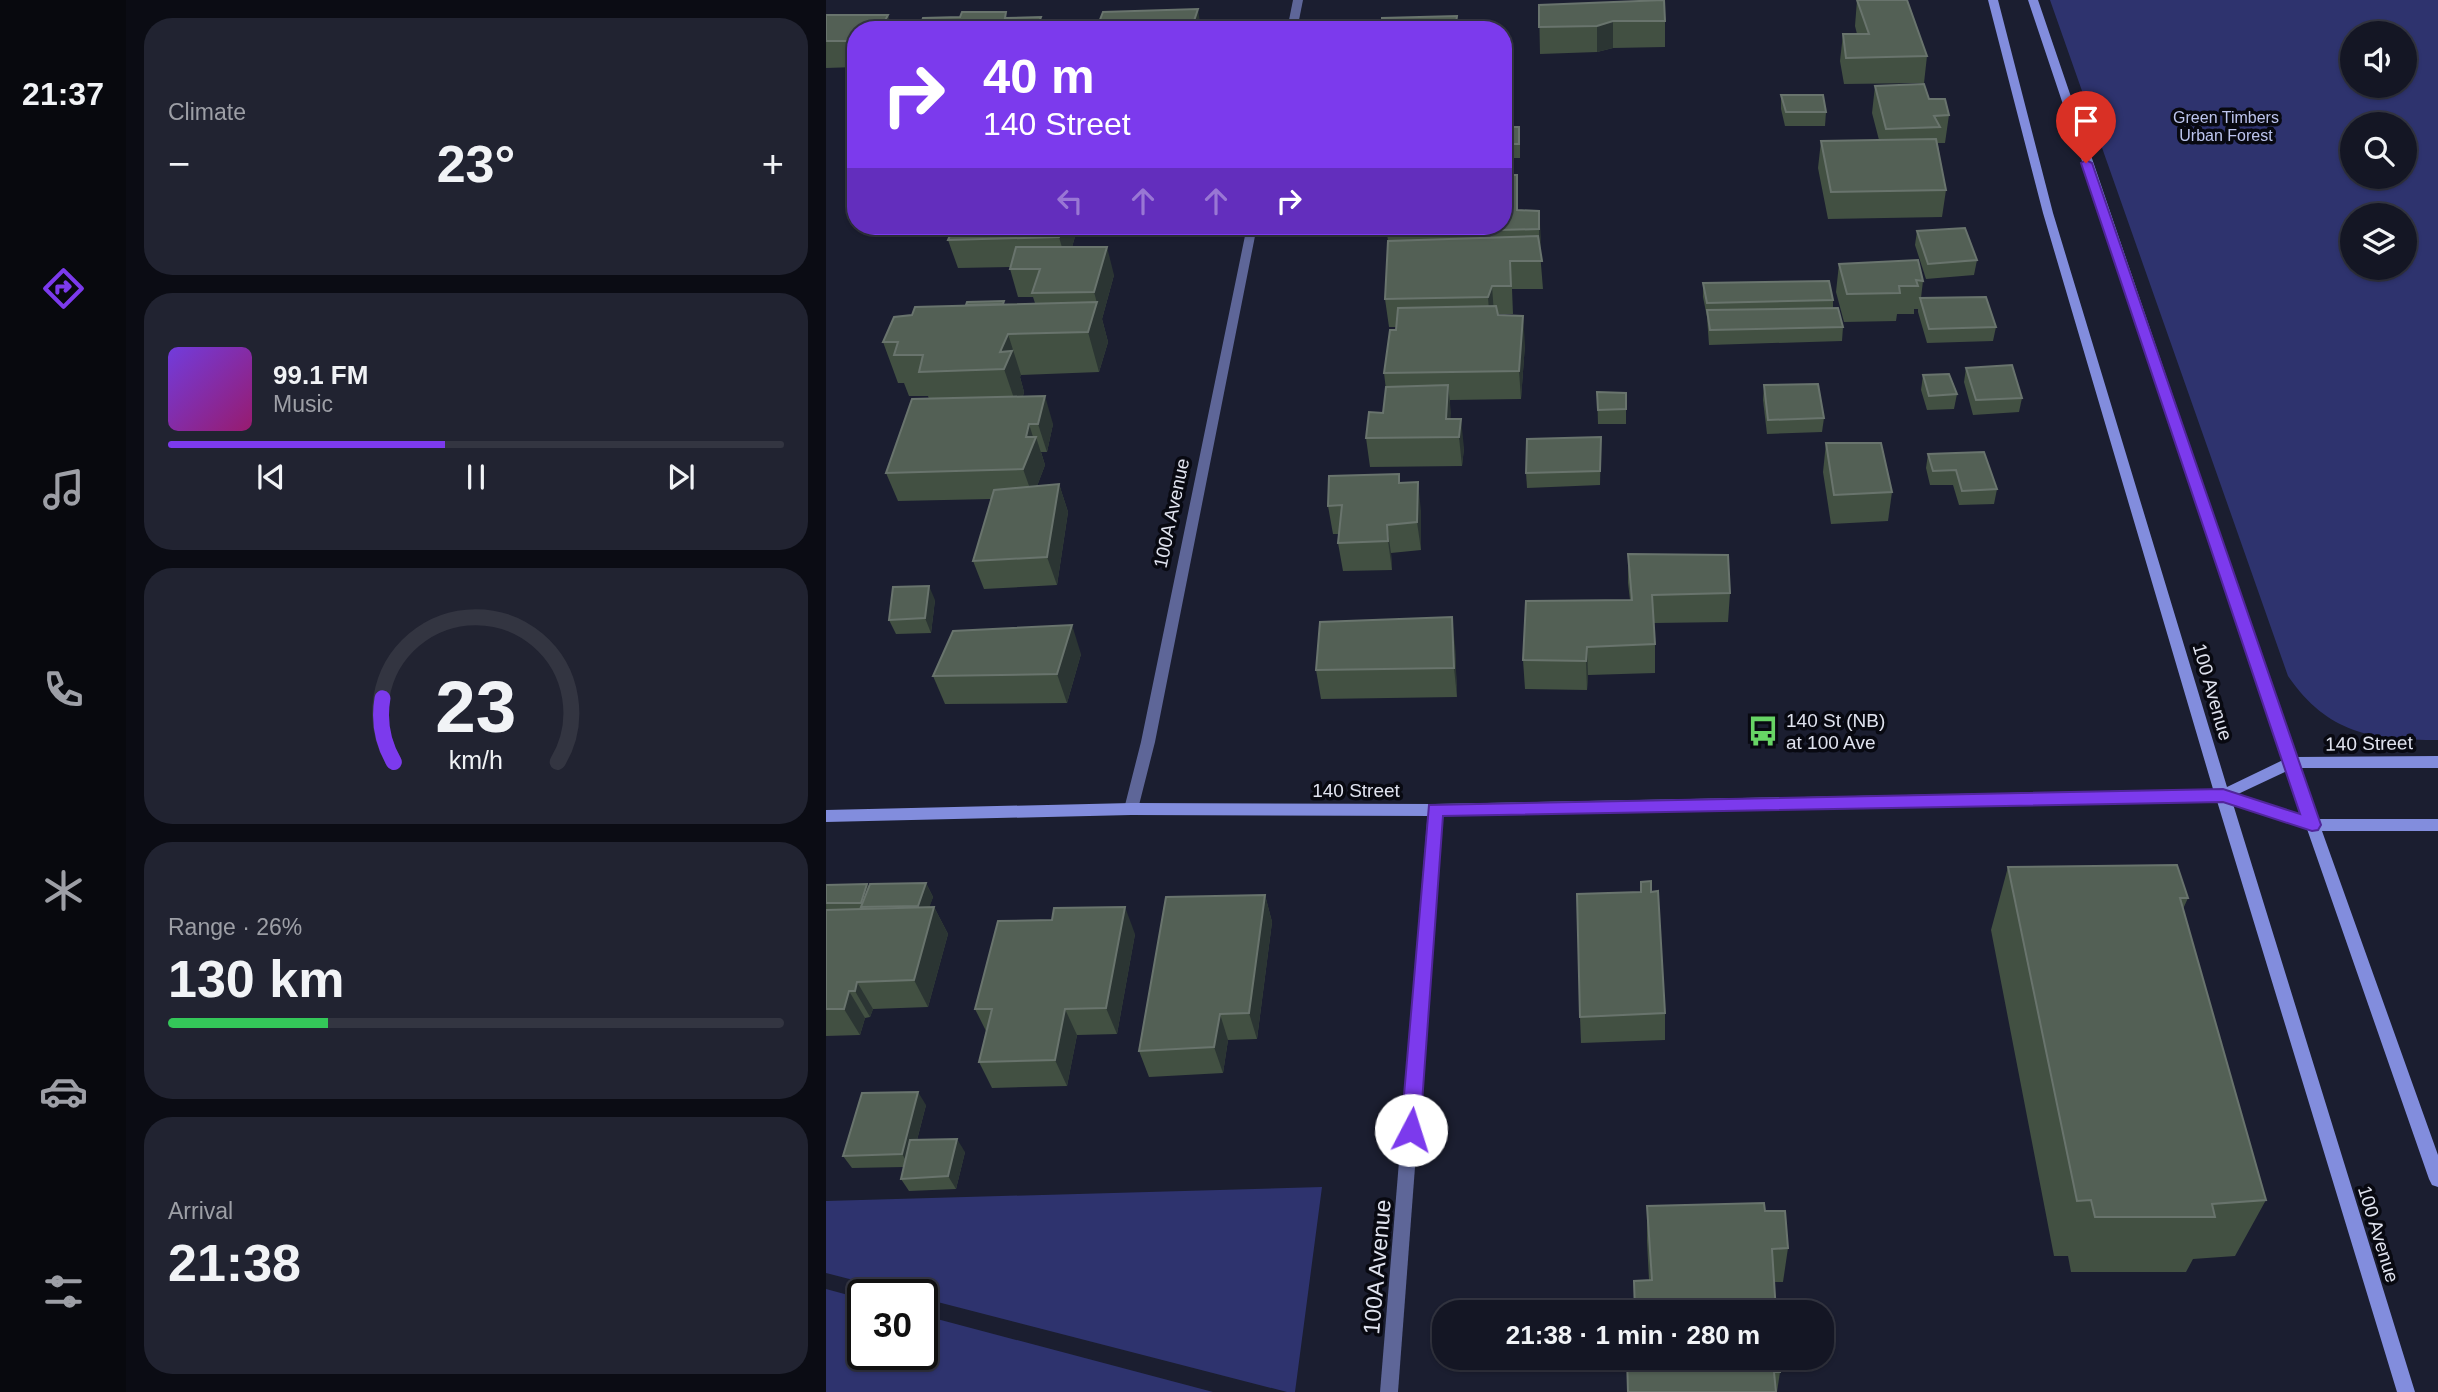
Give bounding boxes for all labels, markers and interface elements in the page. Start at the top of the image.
map controls [2340,21,2417,280]
button: sound [2340,21,2417,98]
icon: right [868,49,959,140]
text: 40 m [983,49,1095,103]
text: 21:37 [22,76,104,112]
pin [2056,91,2116,163]
text: Climate [168,99,246,125]
icon: arrive [2067,102,2105,140]
text: 140 Street [983,106,1131,142]
park label: Green Timbers Urban Forest [2173,109,2279,144]
button: search [2340,112,2417,189]
text: 23° [437,135,515,193]
text: − [168,143,190,185]
text: + [762,143,784,185]
icon: left [1051,182,1089,220]
icon: ahead [1124,182,1162,220]
icon: ahead [1197,182,1235,220]
icon: right [1270,182,1308,220]
button: layers [2340,203,2417,280]
icon: directions [39,264,88,313]
text: 99.1 FM [273,360,368,390]
text: Music [273,391,333,417]
street label: 100A Avenue [1150,456,1193,570]
icon: previous [252,458,290,496]
icon: pause [457,458,495,496]
icon: next [662,458,700,496]
icon: music [39,465,88,514]
street label: 100 Avenue [2189,641,2236,743]
icon: phone [39,665,88,714]
text: 23 [436,666,516,747]
place label: 140 St (NB) at 100 Ave [1786,710,1885,753]
bus stop icon: 140 St (NB) at 100 Ave [1746,714,1780,748]
street label: 140 Street [2325,732,2414,755]
text: km/h [449,746,503,774]
street label: 140 Street [1312,780,1401,801]
icon: climate [39,866,88,915]
text: Range · 26% [168,914,302,940]
text: 130 km [168,950,344,1008]
icon: car [39,1067,88,1116]
position arrow [1374,1093,1448,1167]
street label: 100 Avenue [2354,1183,2403,1285]
text: Arrival [168,1198,233,1224]
street label: 100A Avenue [1358,1199,1396,1335]
text: 21:38 [168,1234,301,1292]
icon: filters [39,1267,88,1316]
speed limit sign: 30 [847,1279,938,1370]
text: 21:38 · 1 min · 280 m [1506,1320,1760,1350]

